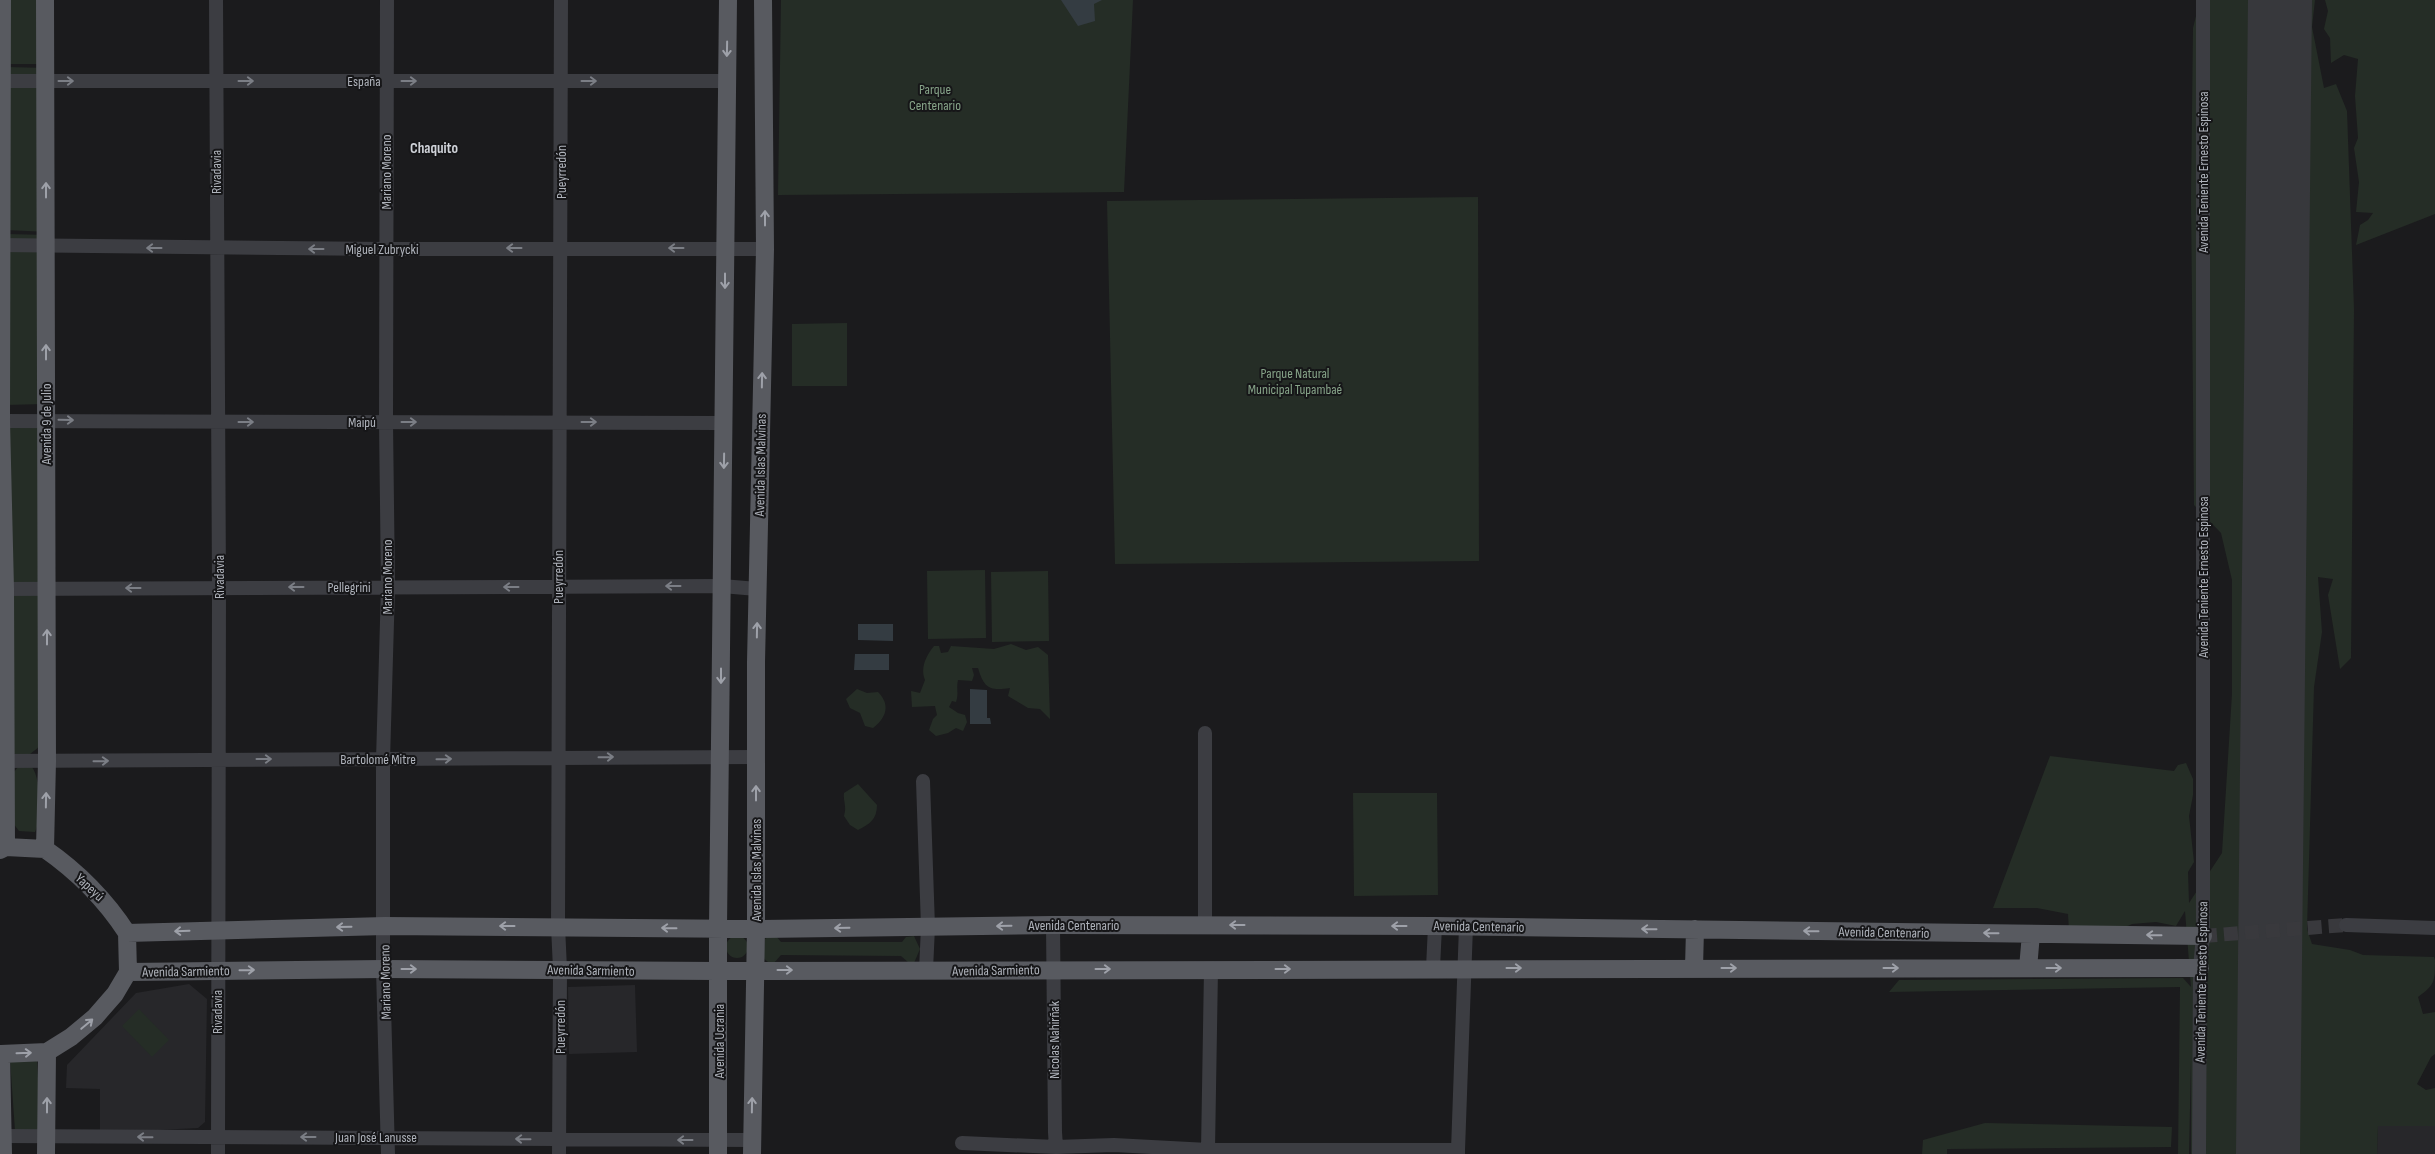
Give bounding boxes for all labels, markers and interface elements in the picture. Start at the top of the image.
one-way arrow [723,40,732,56]
street label: España [347,73,381,90]
one-way arrow [58,76,74,86]
one-way arrow [238,76,254,86]
one-way arrow [400,76,416,86]
one-way arrow [580,76,596,86]
park label: Parque Centenario [909,81,961,114]
street label: Avenida Teniente Ernesto Espinosa [2195,91,2212,254]
street label: Mariano Moreno [378,134,395,210]
district label: Chaquito [410,139,458,158]
street label: Pueyrredón [553,145,570,199]
street label: Rivadavia [208,150,225,194]
one-way arrow [41,182,51,198]
one-way arrow [760,210,770,226]
street label: Miguel Zubrycki [345,241,419,258]
one-way arrow [146,243,162,253]
one-way arrow [506,243,522,253]
one-way arrow [669,243,685,253]
one-way arrow [309,244,325,254]
one-way arrow [720,272,730,289]
one-way arrow [41,345,51,361]
park label: Parque Natural Municipal Tupambaé [1248,365,1342,398]
one-way arrow [757,373,767,389]
street label: Avenida 9 de Julio [38,383,55,465]
street label: Maipú [348,414,376,431]
street label: Avenida Islas Malvinas [751,414,770,517]
one-way arrow [58,415,74,425]
one-way arrow [238,417,254,427]
one-way arrow [400,417,416,427]
one-way arrow [580,417,596,427]
one-way arrow [719,452,729,469]
street label: Avenida Teniente Ernesto Espinosa [2195,496,2212,659]
street label: Mariano Moreno [379,539,396,615]
street label: Pueyrredón [550,550,567,604]
street label: Rivadavia [211,555,228,599]
street label: Pellegrini [327,579,371,596]
one-way arrow [665,581,682,591]
one-way arrow [288,582,304,592]
one-way arrow [503,582,519,592]
one-way arrow [125,583,142,593]
one-way arrow [752,623,761,639]
one-way arrow [42,630,52,646]
one-way arrow [716,668,726,684]
street label: Bartolomé Mitre [340,751,416,768]
one-way arrow [598,752,614,762]
one-way arrow [255,754,271,764]
one-way arrow [435,754,451,764]
one-way arrow [93,756,109,765]
one-way arrow [751,785,761,802]
one-way arrow [42,792,51,808]
street label: Avenida Islas Malvinas [748,819,765,922]
street label: Yapeyú [72,870,108,905]
street label: Avenida Teniente Ernesto Espinosa [2192,901,2211,1064]
street label: Avenida Centenario [1028,917,1120,934]
street label: Avenida Centenario [1432,917,1525,936]
one-way arrow [1229,920,1246,930]
one-way arrow [499,921,516,931]
one-way arrow [997,921,1013,930]
one-way arrow [1392,921,1408,931]
one-way arrow [337,922,353,931]
one-way arrow [662,923,678,932]
one-way arrow [834,923,850,933]
street label: Avenida Centenario [1837,923,1930,942]
one-way arrow [1641,924,1657,933]
one-way arrow [174,926,190,936]
one-way arrow [1804,926,1820,936]
one-way arrow [1984,928,2000,938]
one-way arrow [2146,930,2162,940]
street label: Mariano Moreno [376,944,395,1020]
street label: Avenida Sarmiento [546,961,635,980]
street label: Avenida Sarmiento [951,961,1040,980]
street label: Avenida Sarmiento [141,962,230,981]
one-way arrow [1505,963,1521,973]
one-way arrow [1720,963,1736,973]
one-way arrow [1882,963,1899,973]
one-way arrow [2045,963,2061,973]
one-way arrow [401,964,417,974]
one-way arrow [1094,964,1111,974]
one-way arrow [1274,964,1291,974]
one-way arrow [238,965,255,975]
one-way arrow [776,965,792,975]
street label: Rivadavia [209,990,226,1034]
street label: Pueyrredón [552,1000,569,1054]
street label: Nicolas Nahirñak [1046,1000,1063,1079]
street label: Avenida Ucrania [711,1004,728,1079]
one-way arrow [80,1018,93,1030]
one-way arrow [16,1048,32,1058]
one-way arrow [42,1098,52,1114]
one-way arrow [747,1098,757,1114]
street label: Juan José Lanusse [334,1129,417,1146]
one-way arrow [138,1132,154,1142]
one-way arrow [300,1132,316,1142]
one-way arrow [515,1134,532,1144]
one-way arrow [678,1135,694,1145]

